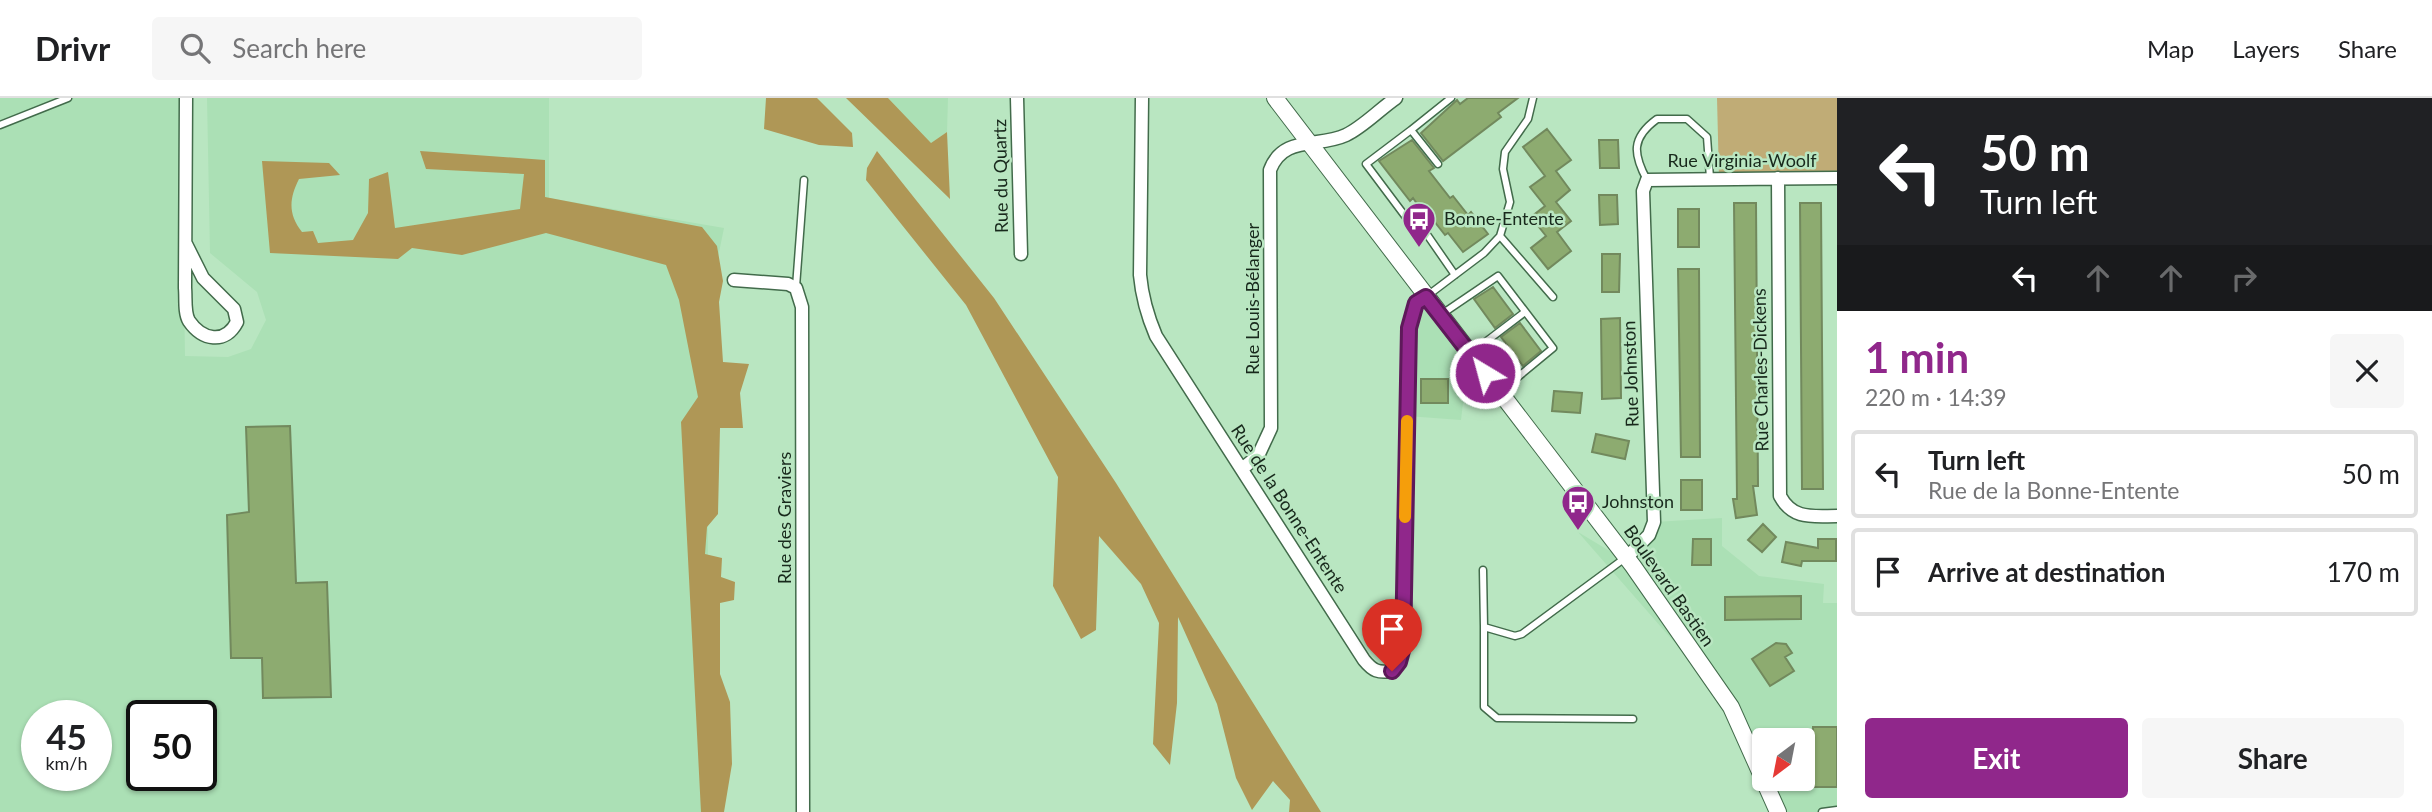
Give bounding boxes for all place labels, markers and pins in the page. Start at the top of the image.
bus stop icon: Bonne-Entente [1400,200,1438,249]
place label: Bonne-Entente [1444,207,1564,229]
bus stop icon: Johnston [1559,483,1597,532]
place label: Johnston [1602,490,1674,512]
pin [1362,599,1422,671]

